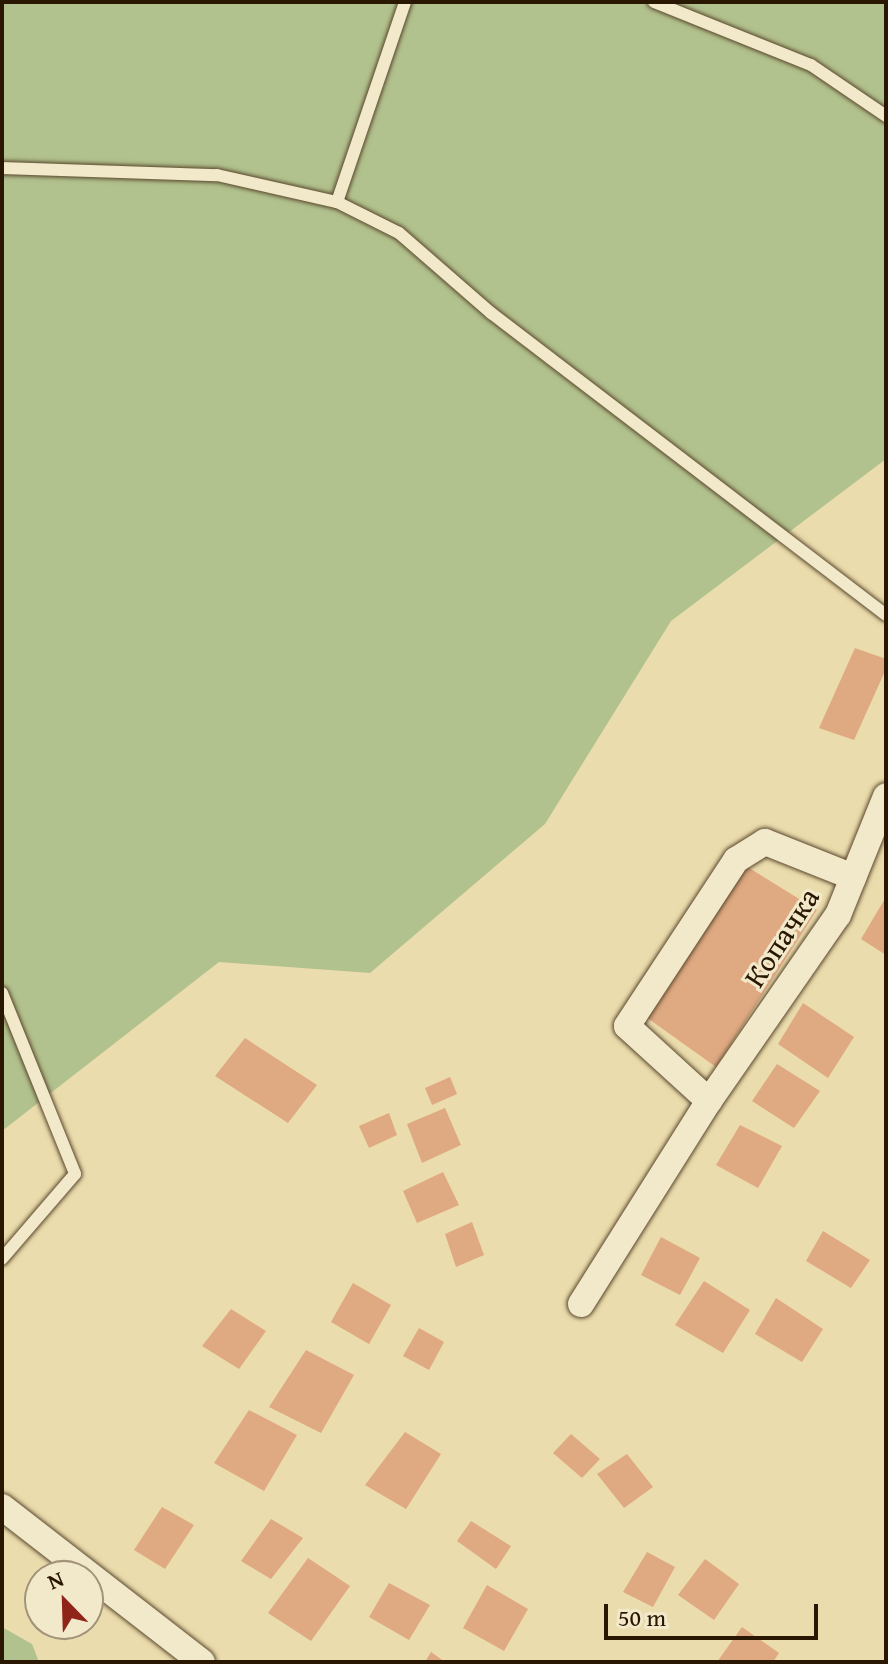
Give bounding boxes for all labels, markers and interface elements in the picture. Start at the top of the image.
street label: Копачка [736,881,826,993]
north arrow [24,1560,104,1640]
text: N [42,1562,68,1597]
scale bar [608,1588,822,1638]
text: 50 m [618,1600,666,1635]

